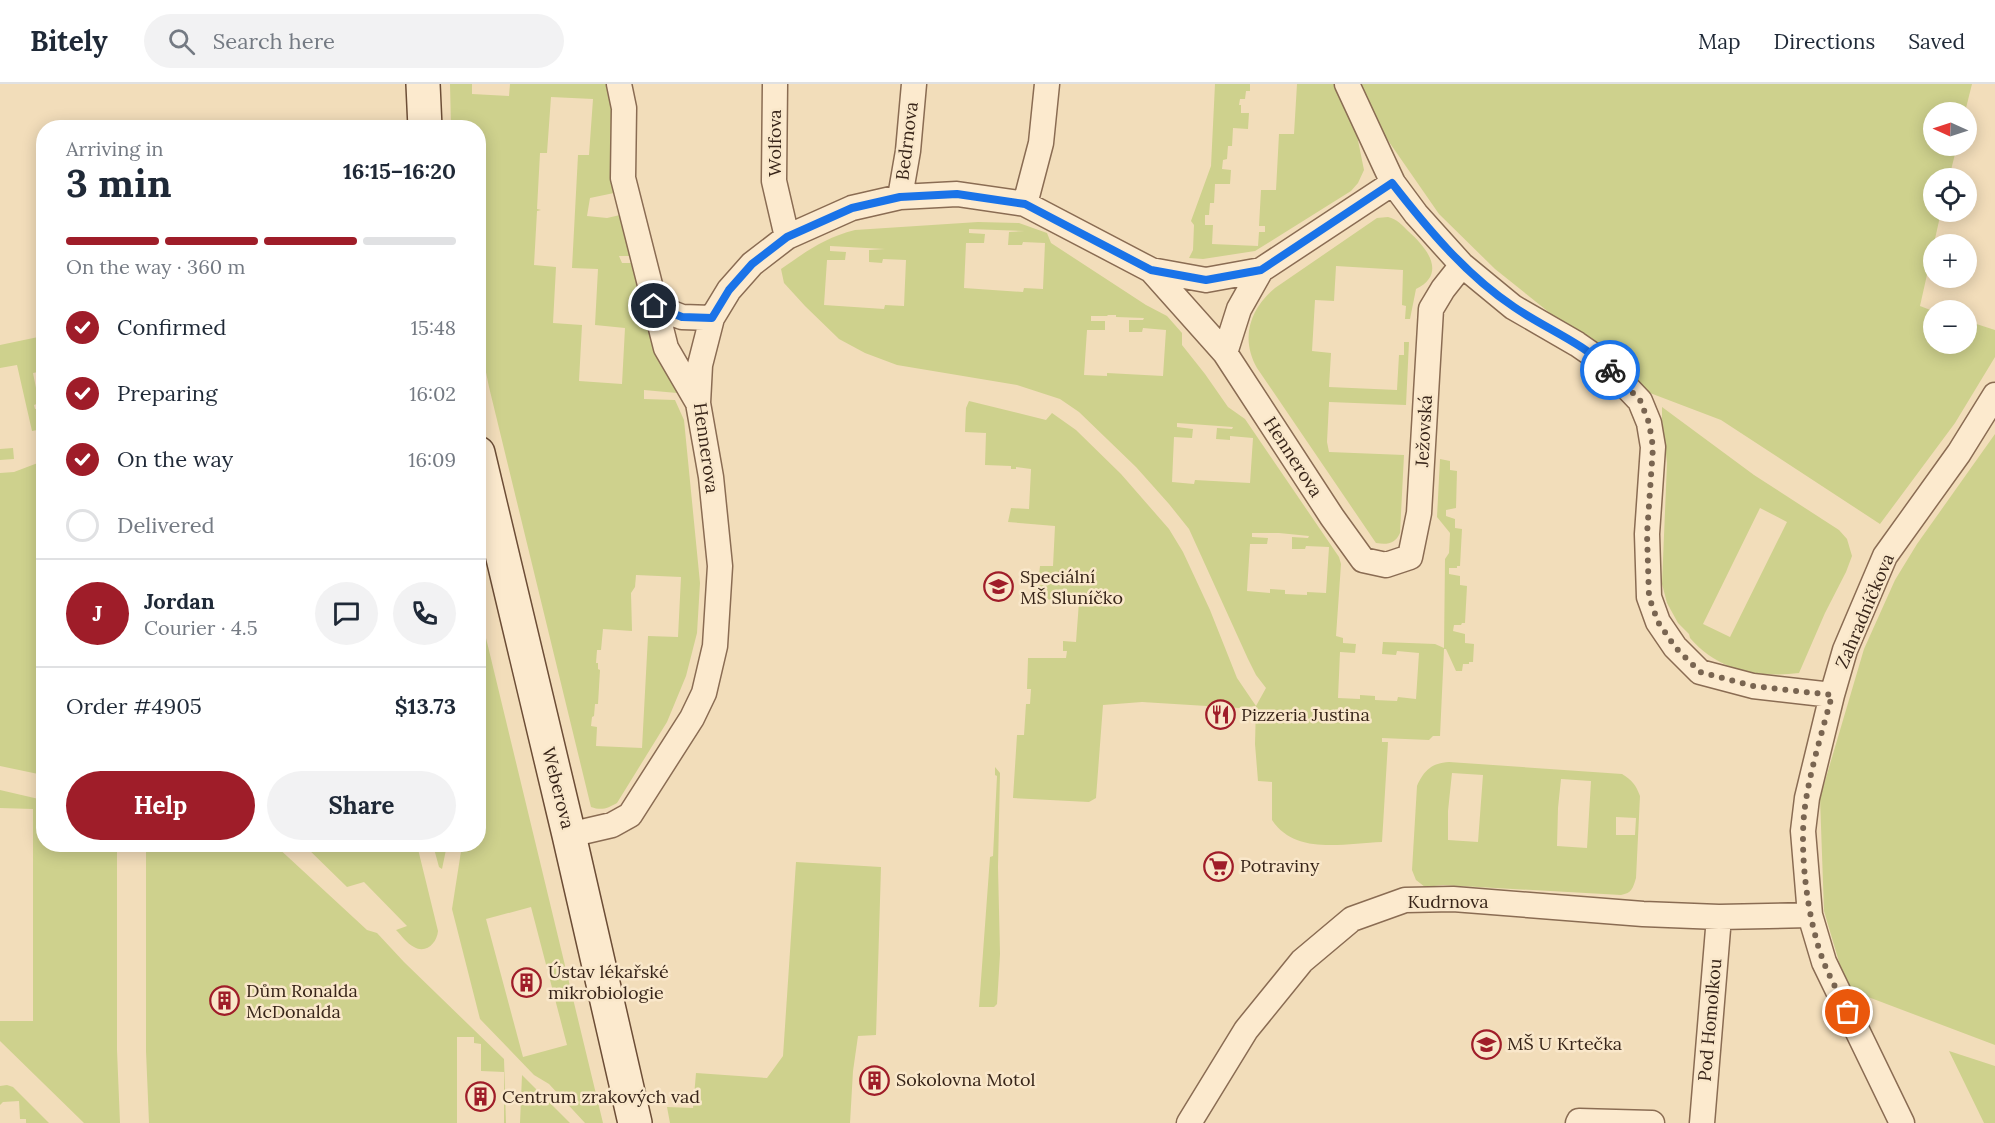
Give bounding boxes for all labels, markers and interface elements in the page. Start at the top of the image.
search box [144,14,564,68]
text: Bitely [30,23,108,59]
icon: search [165,25,198,58]
text: Search here [213,27,335,55]
text: Map [1698,28,1741,55]
text: Directions [1774,28,1875,55]
text: Saved [1908,28,1965,55]
street label: Bedrnova [890,100,923,182]
north arrow [1923,102,1977,156]
map controls [1923,102,1977,354]
street label: Wolfova [763,109,786,177]
text: Arriving in [66,136,163,161]
text: 16:15–16:20 [343,157,456,185]
text: 3 min [66,158,172,208]
button: locate [1923,168,1977,222]
button: + [1923,234,1977,288]
text: On the way · 360 m [66,254,245,279]
pin [628,280,679,331]
icon: home [637,289,670,322]
button: − [1923,300,1977,354]
icon: check [66,311,99,344]
text: Confirmed [117,313,226,341]
text: 15:48 [411,315,456,340]
courier [1580,340,1640,400]
icon: bike [1594,354,1627,387]
icon: check [66,377,99,410]
text: Preparing [117,379,217,407]
text: 16:02 [409,381,456,406]
street label: Ježovská [1410,394,1437,469]
street label: Hennerova [689,401,724,495]
street label: Hennerova [1259,412,1328,501]
icon: check [66,443,99,476]
text: On the way [117,445,233,473]
text: 16:09 [408,447,456,472]
text: Delivered [117,511,215,539]
street label: Zahradníčkova [1830,550,1899,672]
place label: Speciální MŠ Sluníčko [1020,565,1123,609]
school or university icon: Speciální MŠ Sluníčko [983,571,1015,603]
button: chat [315,582,378,645]
button: phone [393,582,456,645]
text: Jordan [144,587,215,615]
text: J [93,599,102,627]
text: Courier · 4.5 [144,615,258,640]
text: Order #4905 [66,692,202,720]
text: $13.73 [395,692,456,720]
restaurant icon: Pizzeria Justina [1204,699,1236,731]
place label: Pizzeria Justina [1241,703,1370,726]
street label: Weberova [537,745,580,831]
button: Help [66,771,255,840]
button: Share [267,771,456,840]
supermarket icon: Potraviny [1203,850,1235,882]
place label: Potraviny [1240,854,1320,877]
street label: Kudrnova [1408,890,1488,913]
street label: Pod Homolkou [1693,957,1726,1082]
place label: Ústav lékařské mikrobiologie [548,960,669,1004]
building icon: Ústav lékařské mikrobiologie [511,966,543,998]
place label: Dům Ronalda McDonalda [246,979,358,1023]
building icon: Dům Ronalda McDonalda [209,985,241,1017]
pin [1822,986,1873,1037]
icon: bag [1831,995,1864,1028]
school or university icon: MŠ U Krtečka [1470,1028,1502,1060]
place label: MŠ U Krtečka [1507,1032,1622,1055]
building icon: Sokolovna Motol [859,1064,891,1096]
place label: Sokolovna Motol [896,1068,1036,1091]
building icon: Centrum zrakových vad [465,1081,497,1113]
place label: Centrum zrakových vad [502,1085,700,1108]

